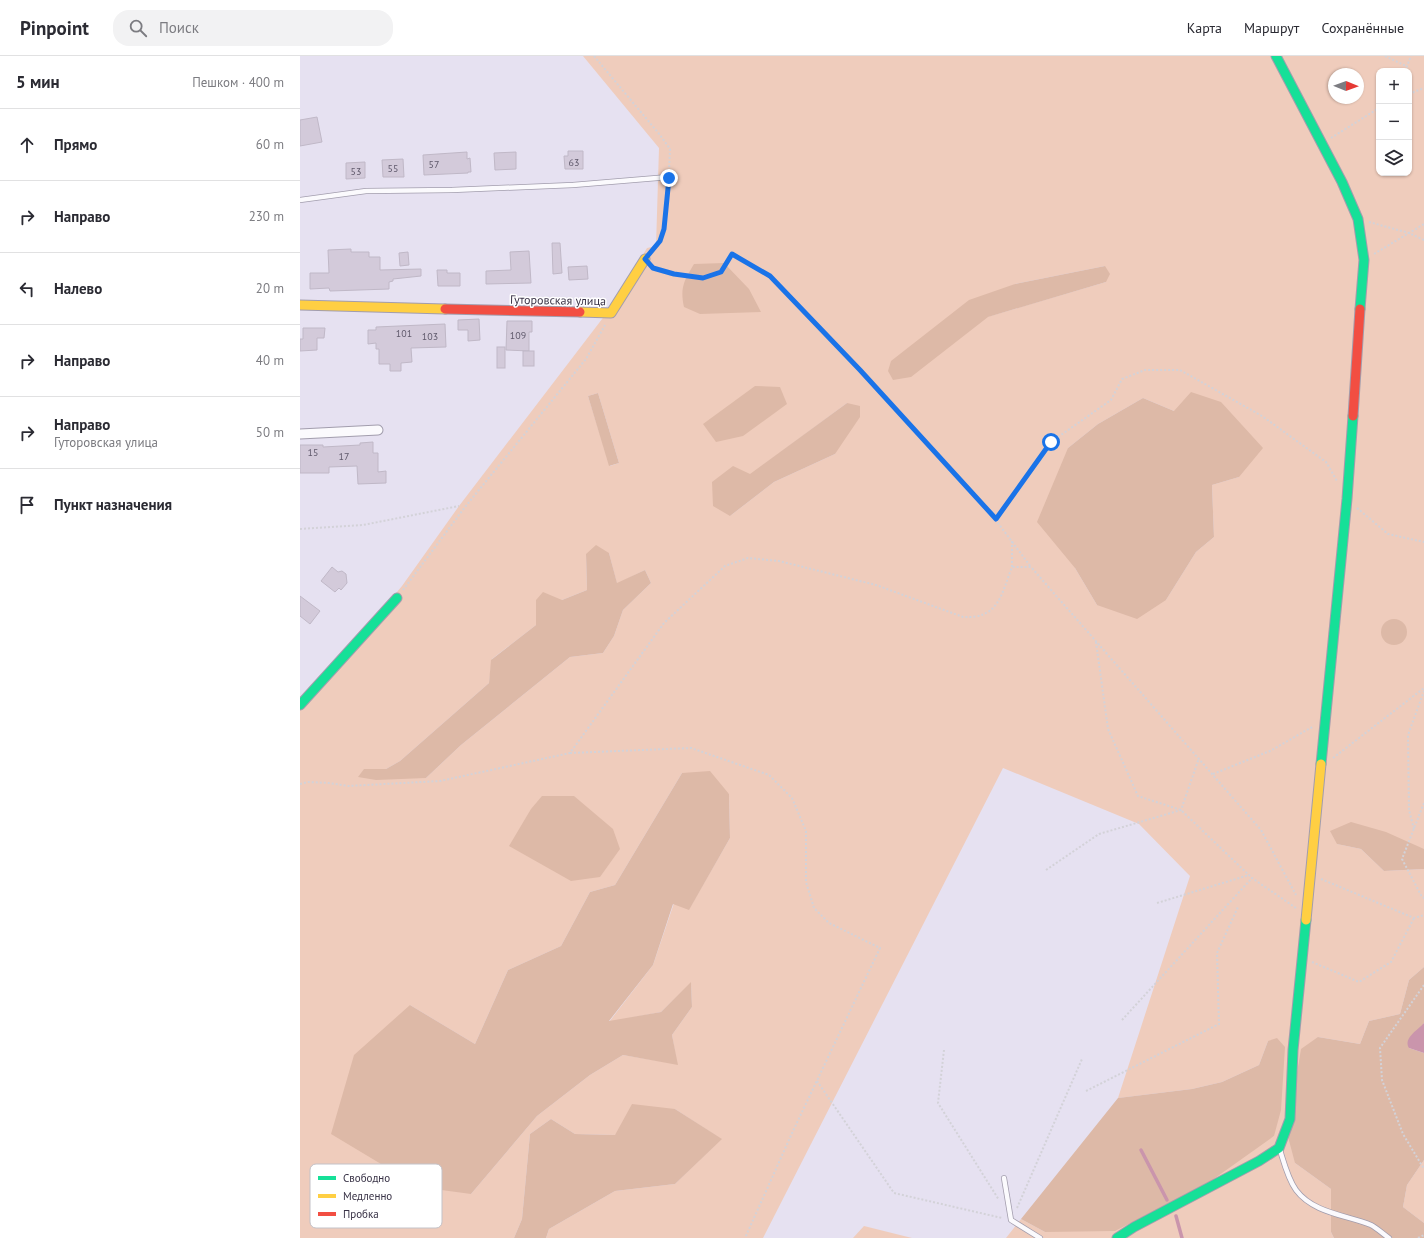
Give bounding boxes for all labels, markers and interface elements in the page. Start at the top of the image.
search box [113,10,393,46]
text: Pinpoint [20,16,89,40]
icon: search [127,17,149,39]
text: Поиск [159,18,199,37]
text: Карта [1187,19,1222,37]
text: Маршрут [1244,19,1299,37]
text: Сохранённые [1321,19,1404,37]
north arrow [1328,68,1364,104]
map controls [1376,68,1412,176]
button: + [1376,68,1412,104]
text: 5 мин [16,71,60,93]
text: Пешком · 400 m [192,74,284,91]
button: − [1376,104,1412,140]
icon: ahead [16,134,38,156]
text: Прямо [54,135,97,154]
text: 60 m [256,136,284,153]
button: layers [1376,140,1412,176]
house number: 63 [569,156,579,169]
house number: 57 [429,158,439,171]
house number: 55 [388,162,398,175]
house number: 53 [351,165,361,178]
route end [660,169,678,187]
icon: right [16,206,38,228]
text: Направо [54,207,110,226]
text: 230 m [249,208,284,225]
icon: left [16,278,38,300]
text: Налево [54,279,102,298]
text: 20 m [256,280,284,297]
street label: Гуторовская улица [510,292,606,308]
house number: 101 [396,327,412,340]
house number: 109 [510,329,526,342]
house number: 103 [422,330,438,343]
icon: right [16,350,38,372]
text: Направо [54,351,110,370]
text: 40 m [256,352,284,369]
text: Направо [54,415,110,434]
icon: right [16,422,38,444]
text: 50 m [256,424,284,441]
route start [1042,433,1060,451]
text: Гуторовская улица [54,434,158,451]
house number: 15 [308,446,318,459]
house number: 17 [339,450,349,463]
icon: arrive [16,494,38,516]
text: Пункт назначения [54,495,172,514]
legend [310,1164,442,1228]
text: Свободно [343,1171,390,1185]
text: Медленно [343,1189,392,1203]
text: Пробка [343,1207,379,1221]

